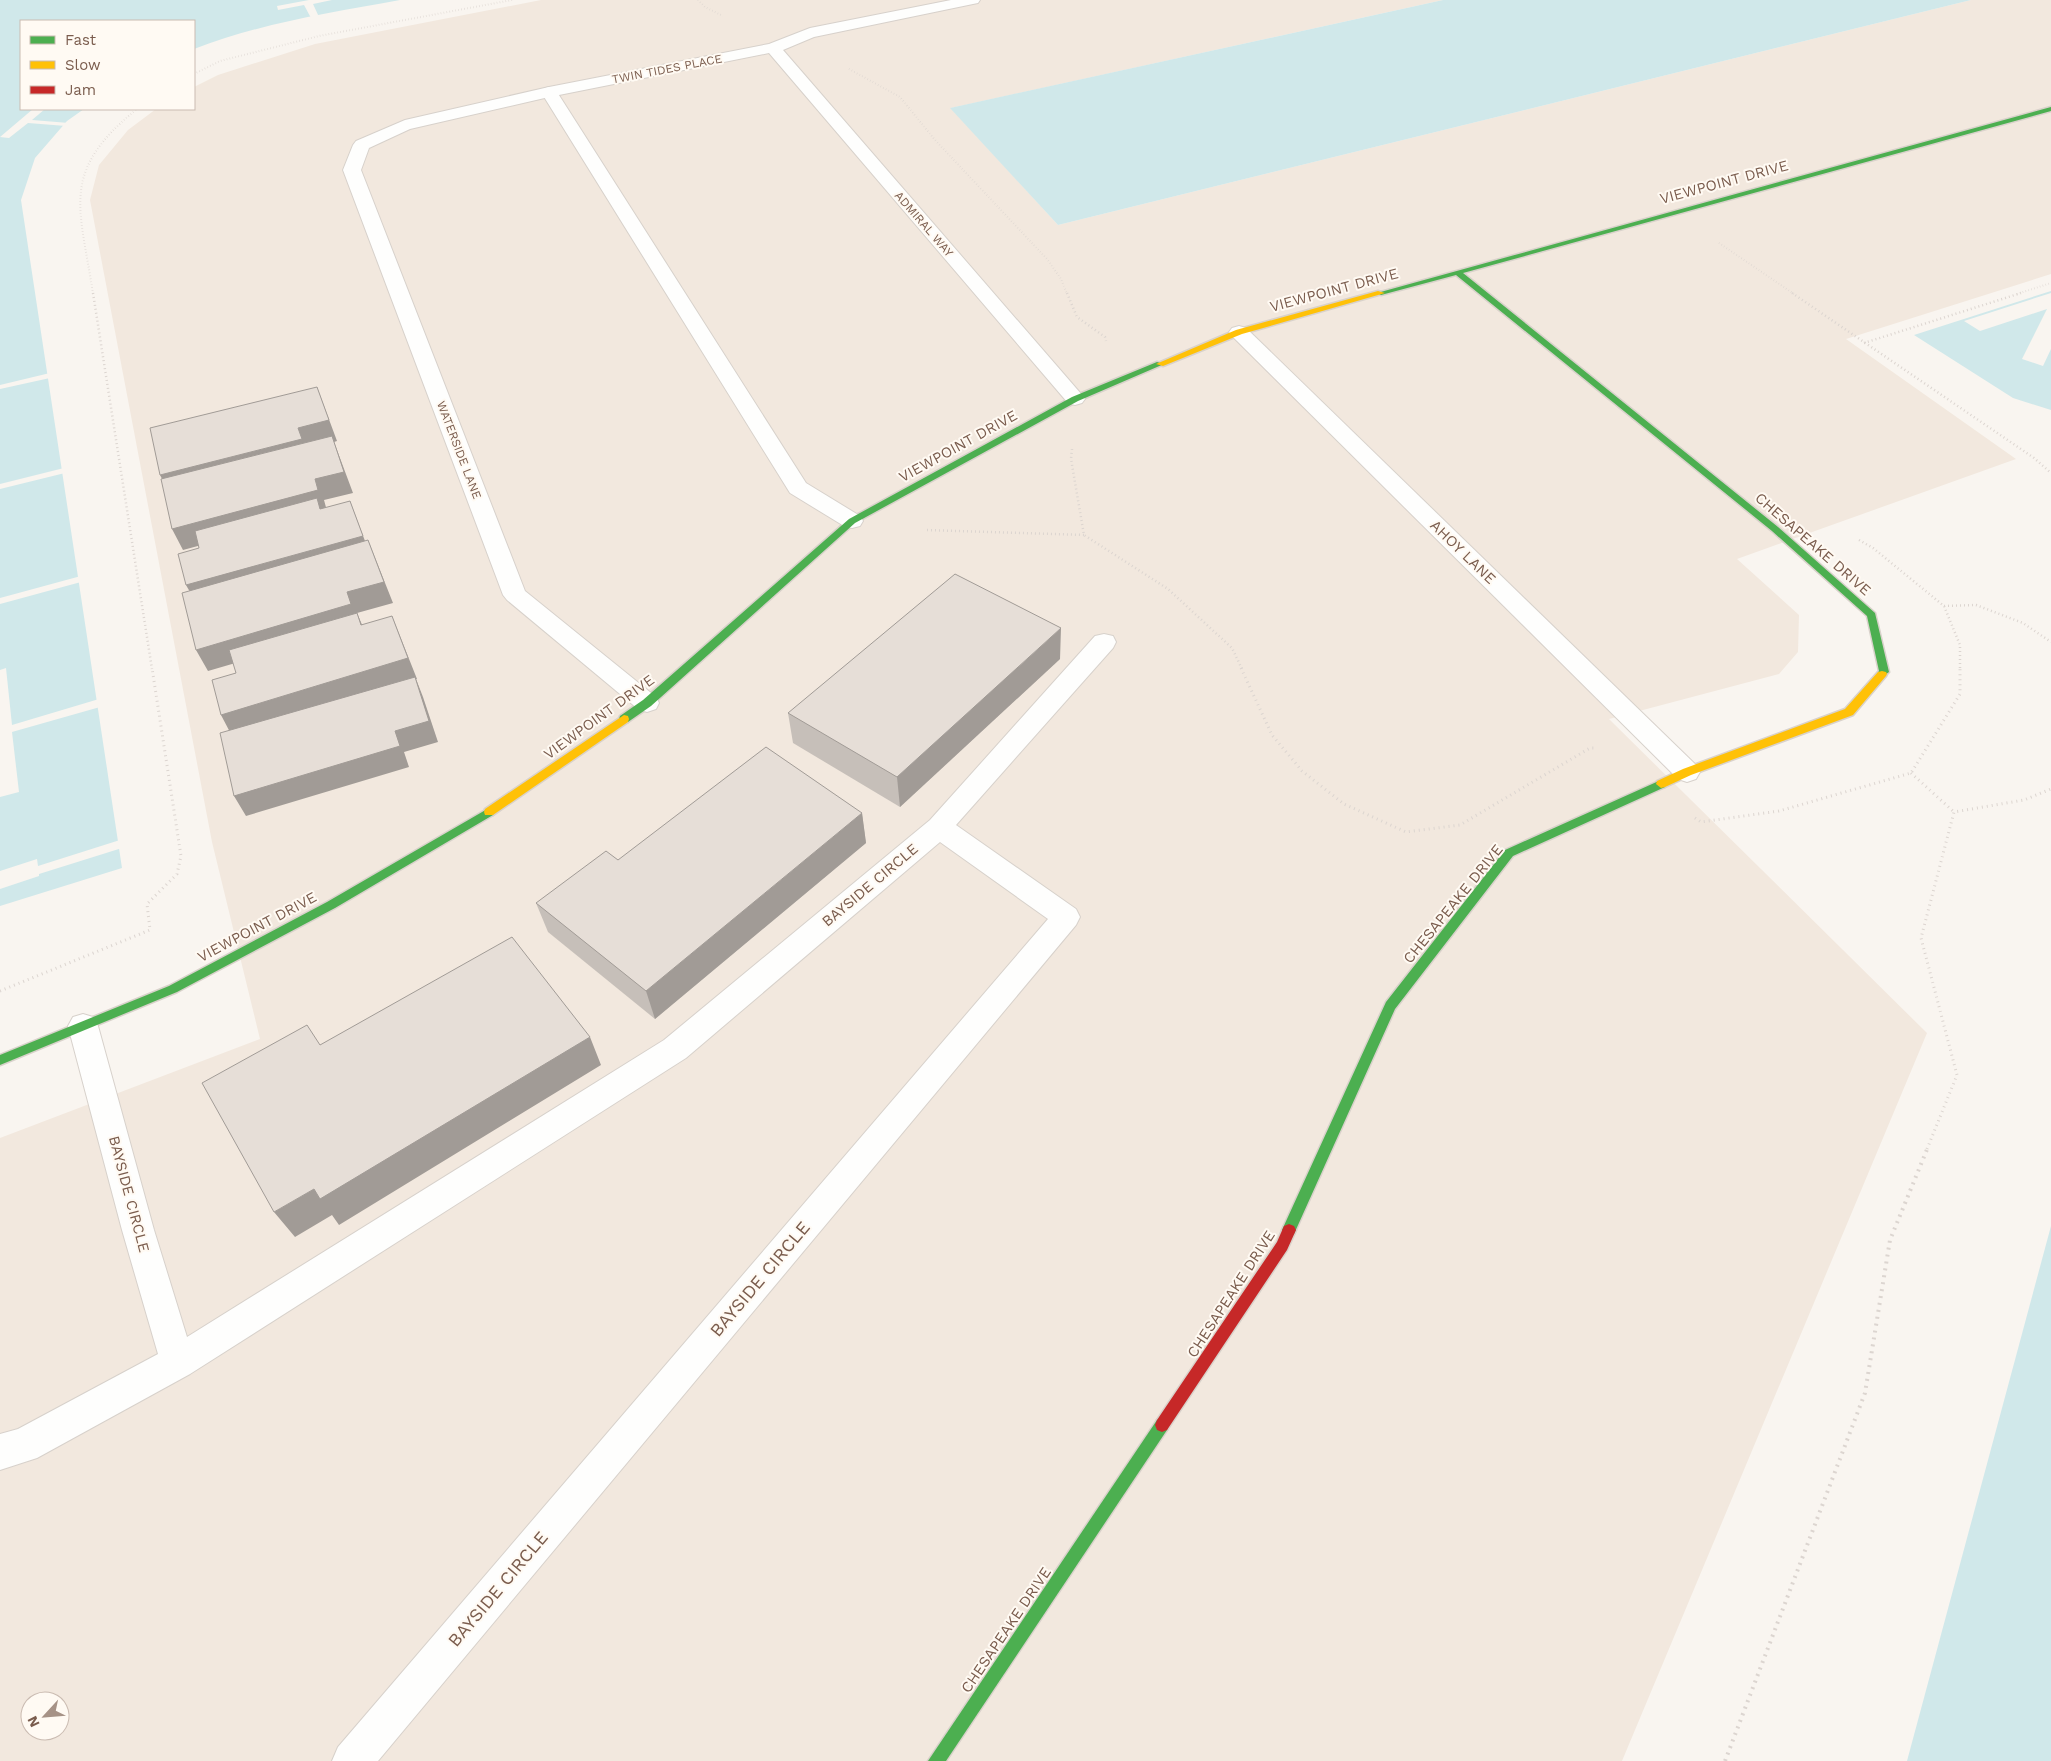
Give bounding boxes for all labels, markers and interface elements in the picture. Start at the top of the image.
legend [20,20,195,110]
text: Fast [65,31,97,49]
street label: TWIN TIDES PLACE [611,51,724,87]
text: Slow [65,56,101,74]
text: Jam [65,81,96,99]
street label: VIEWPOINT DRIVE [1658,156,1790,208]
street label: ADMIRAL WAY [892,188,956,260]
street label: VIEWPOINT DRIVE [1268,264,1400,316]
street label: WATERSIDE LANE [434,399,484,501]
street label: VIEWPOINT DRIVE [896,406,1020,486]
street label: CHESAPEAKE DRIVE [1751,489,1875,599]
street label: AHOY LANE [1426,516,1500,588]
street label: VIEWPOINT DRIVE [540,671,658,763]
street label: BAYSIDE CIRCLE [818,840,922,930]
street label: CHESAPEAKE DRIVE [1399,841,1507,967]
street label: VIEWPOINT DRIVE [194,888,320,966]
street label: BAYSIDE CIRCLE [105,1134,153,1254]
street label: BAYSIDE CIRCLE [705,1217,814,1341]
street label: CHESAPEAKE DRIVE [1183,1227,1279,1361]
street label: BAYSIDE CIRCLE [443,1527,552,1651]
street label: CHESAPEAKE DRIVE [957,1564,1055,1696]
north arrow [20,1691,70,1741]
text: N [24,1714,43,1730]

